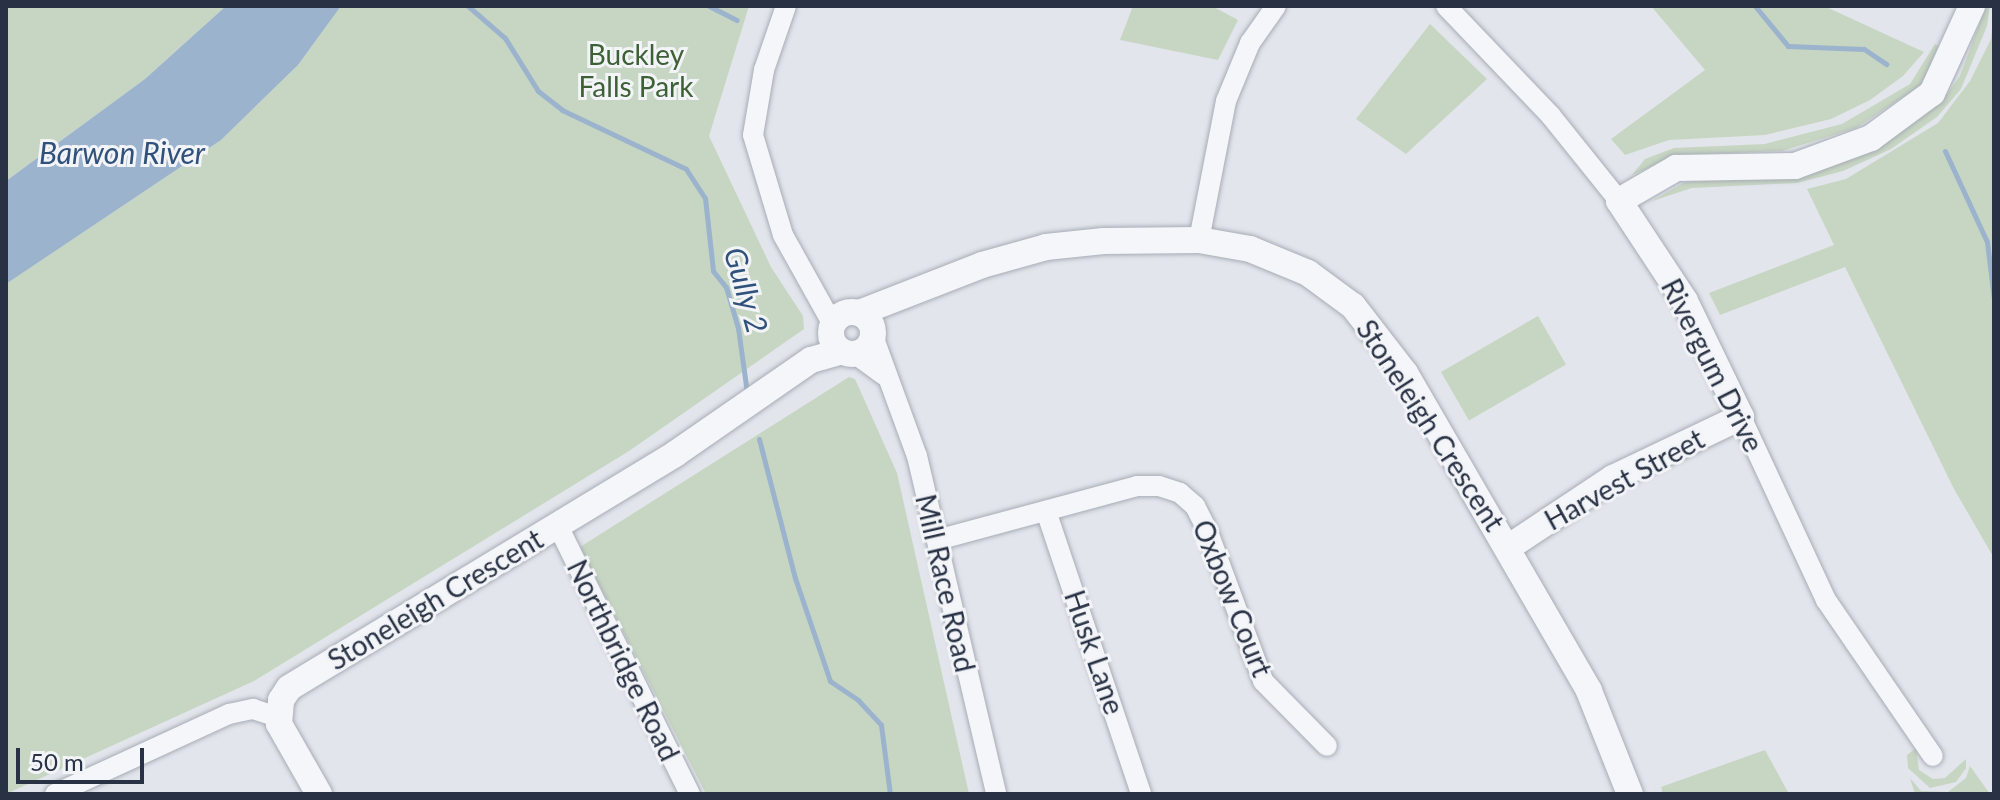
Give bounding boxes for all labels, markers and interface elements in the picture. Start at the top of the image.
park label: Buckley Falls Park [579,37,693,103]
water label: Barwon River [39,134,205,170]
water label: Gully 2 [718,243,776,337]
street label: Rivergum Drive [1655,273,1771,457]
street label: Stoneleigh Crescent [1350,313,1512,537]
street label: Harvest Street [1538,421,1710,537]
street label: Mill Race Road [909,491,983,675]
street label: Oxbow Court [1186,514,1280,682]
street label: Stoneleigh Crescent [321,522,549,676]
street label: Northbridge Road [561,554,687,766]
street label: Husk Lane [1058,586,1132,718]
scale bar [20,732,148,782]
text: 50 m [30,747,84,776]

